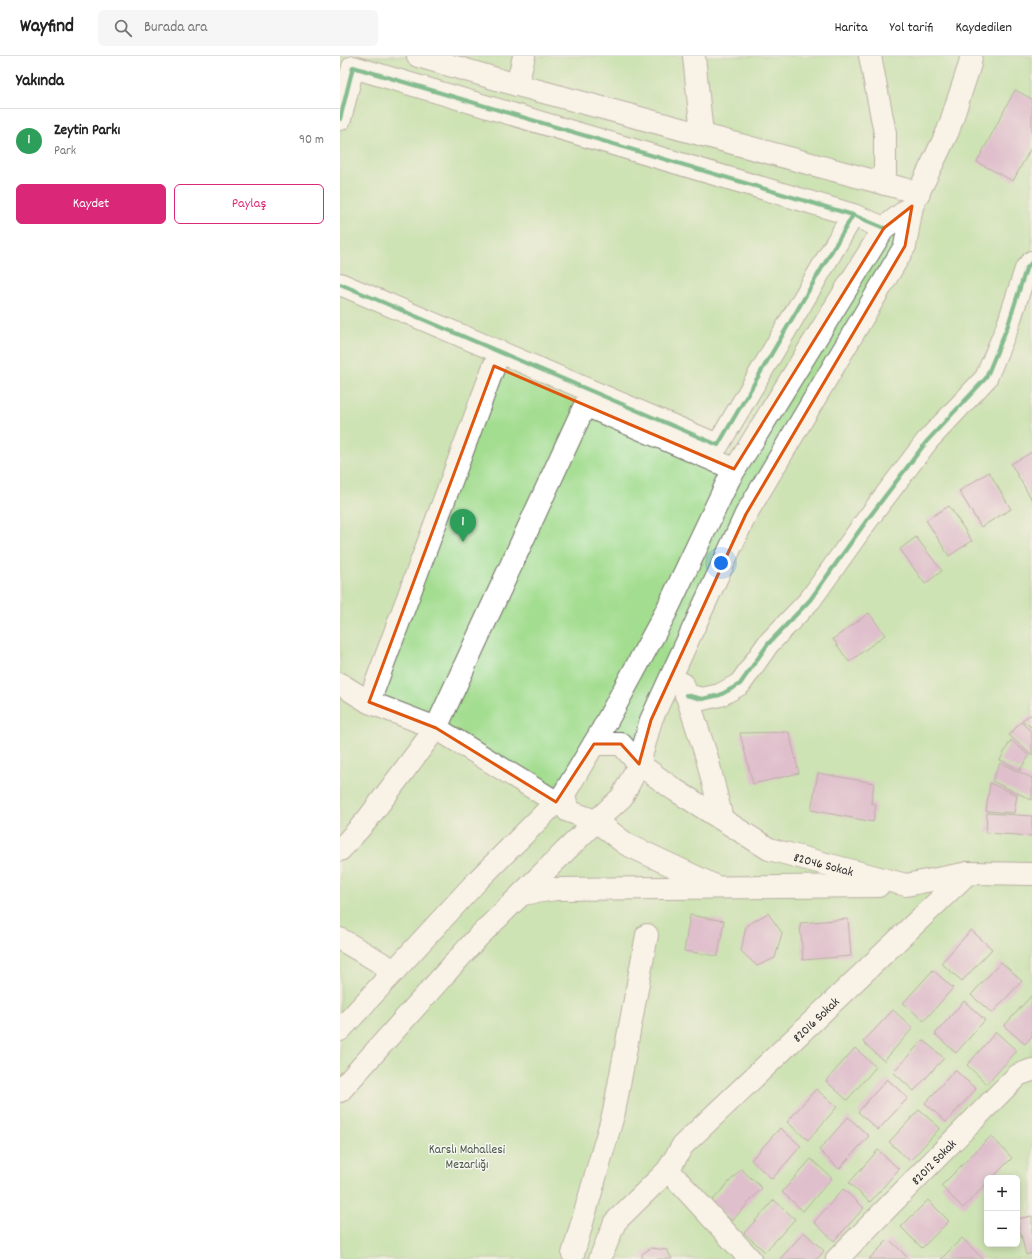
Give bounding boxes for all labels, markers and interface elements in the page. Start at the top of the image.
search box [98,10,378,46]
text: Wayfind [20,14,74,41]
icon: search [112,17,134,39]
text: Burada ara [144,17,207,39]
text: Harita [834,18,868,38]
text: Yol tarifi [890,18,933,38]
text: Kaydedilen [955,18,1012,38]
text: Yakında [16,70,64,94]
text: Zeytin Parkı [54,120,120,142]
text: 1 [28,131,30,150]
text: 90 m [299,131,324,150]
text: Park [54,142,76,161]
button: Kaydet [16,184,166,224]
button: Paylaş [174,184,324,224]
pin: 1 [450,509,476,542]
your location [711,553,731,573]
street label: 82046 Sokak [791,849,855,883]
street label: 82016 Sokak [789,994,845,1048]
street label: 82012 Sokak [908,1136,962,1190]
park label: Karslı Mahallesi Mezarlığı [429,1141,506,1175]
map controls [984,1175,1020,1247]
button: + [984,1175,1020,1211]
button: − [984,1211,1020,1247]

